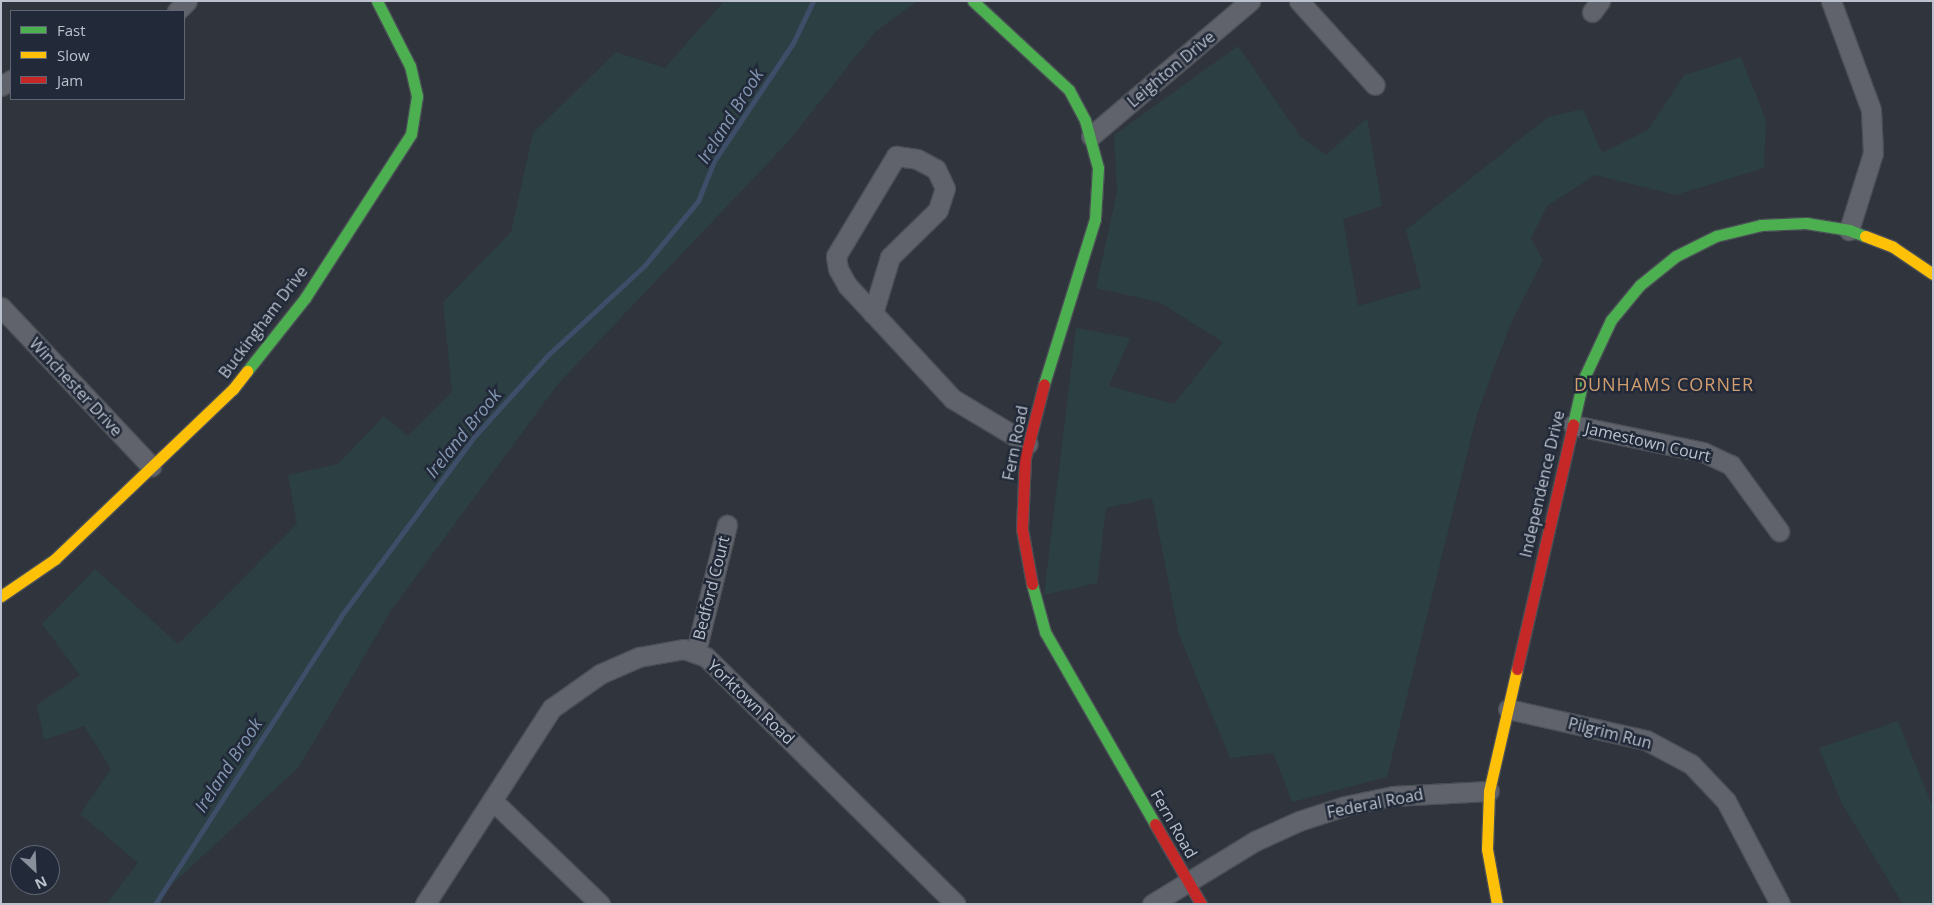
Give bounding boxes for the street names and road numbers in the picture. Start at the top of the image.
street label: Leighton Drive [1123,27,1219,111]
street label: Buckingham Drive [215,262,311,382]
street label: Winchester Drive [26,334,126,440]
street label: Fern Road [998,404,1032,482]
street label: Independence Drive [1516,409,1568,559]
street label: Jamestown Court [1583,418,1713,466]
street label: Bedford Court [689,534,733,642]
street label: Yorktown Road [704,656,798,748]
street label: Pilgrim Run [1566,713,1654,753]
street label: Federal Road [1325,784,1425,822]
street label: Fern Road [1147,786,1201,862]

